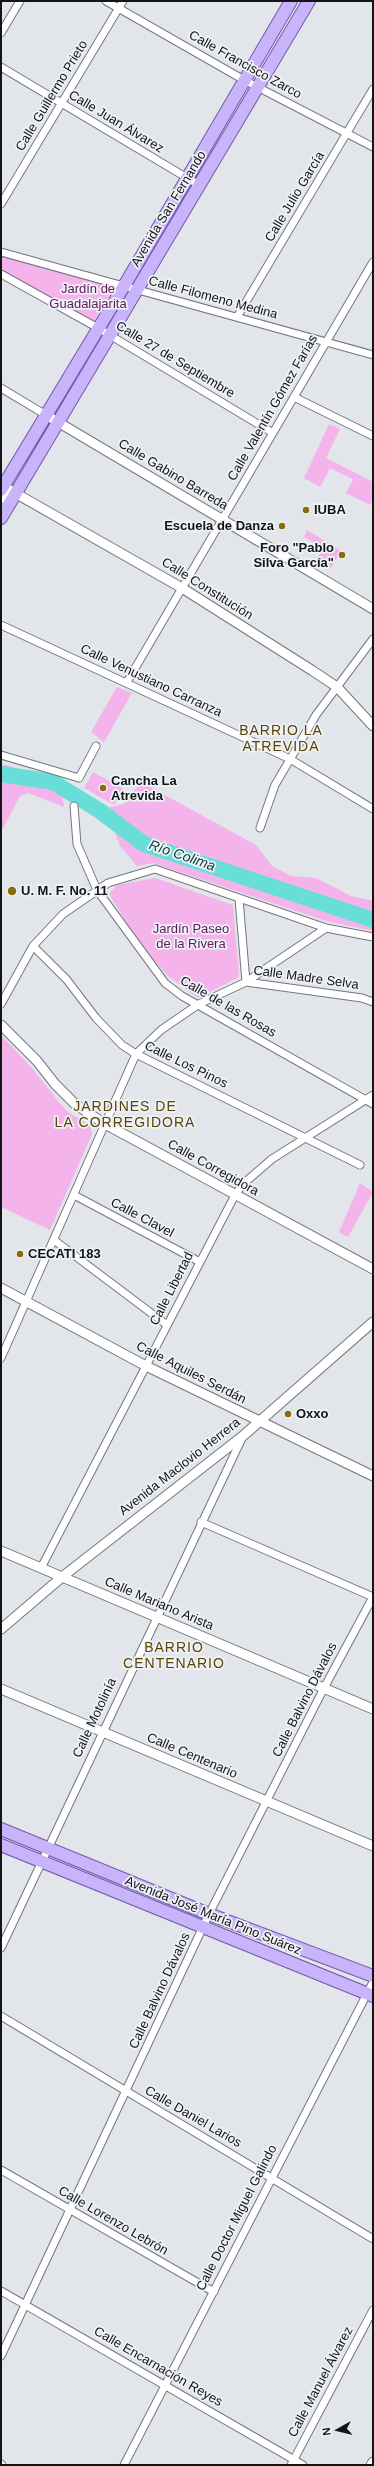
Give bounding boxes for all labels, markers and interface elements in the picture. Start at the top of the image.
street label: Calle Francisco Zarco [186,28,304,102]
street label: Calle Guillermo Prieto [13,38,91,154]
street label: Calle Juan Álvarez [66,87,166,157]
street label: Avenida San Fernando [128,148,210,270]
street label: Calle Julio García [262,149,328,245]
street label: Calle Filomeno Medina [147,273,279,323]
park label: Jardín de Guadalajarita [49,281,127,312]
street label: Calle 27 de Septiembre [113,318,237,402]
street label: Calle Valentín Gómez Farías [225,332,321,484]
street label: Calle Gabino Barreda [115,436,231,514]
place label: IUBA [314,502,346,518]
marker: IUBA [301,505,311,515]
place label: Escuela de Danza [164,518,274,534]
marker: Escuela de Danza [277,521,287,531]
place label: Foro "Pablo Silva García" [253,540,334,571]
marker: Foro "Pablo Silva García" [337,550,347,560]
street label: Calle Constitución [158,555,256,623]
street label: Calle Venustiano Carranza [78,641,224,721]
district label: BARRIO LA ATREVIDA [239,723,323,756]
place label: Cancha La Atrevida [111,773,177,804]
marker: Cancha La Atrevida [98,783,108,793]
water label: Río Colima [147,837,217,875]
place label: U. M. F. No. 11 [21,883,108,899]
marker: U. M. F. No. 11 [6,885,18,897]
park label: Jardín Paseo de la Rivera [153,921,229,952]
street label: Calle Madre Selva [252,963,360,993]
street label: Calle de las Rosas [177,973,279,1041]
street label: Calle Los Pinos [142,1038,230,1092]
district label: JARDINES DE LA CORREGIDORA [55,1099,195,1132]
street label: Calle Corregidora [165,1136,261,1200]
street label: Calle Clavel [108,1195,176,1241]
place label: CECATI 183 [28,1246,101,1262]
marker: CECATI 183 [15,1249,25,1259]
street label: Calle Libertad [147,1250,197,1328]
street label: Calle Aquiles Serdán [133,1338,249,1408]
place label: Oxxo [296,1406,329,1422]
marker: Oxxo [283,1409,293,1419]
street label: Avenida Maclovio Herrera [116,1415,244,1519]
street label: Calle Mariano Arista [102,1574,216,1634]
district label: BARRIO CENTENARIO [123,1640,225,1672]
street label: Calle Balvino Dávalos [269,1640,341,1760]
street label: Calle Motolinía [70,1676,120,1760]
street label: Calle Centenario [144,1730,240,1782]
street label: Avenida José María Pino Suárez [122,1873,304,1959]
street label: Calle Balvino Dávalos [126,1930,194,2052]
street label: Calle Daniel Larios [142,2083,244,2151]
street label: Calle Doctor Miguel Galindo [193,2142,281,2294]
street label: Calle Lorenzo Lebrón [55,2183,171,2259]
street label: Calle Encarnación Reyes [91,2324,225,2410]
street label: Calle Manuel Álvarez [285,2324,357,2440]
north arrow [318,2410,358,2450]
text: N [320,2427,333,2436]

